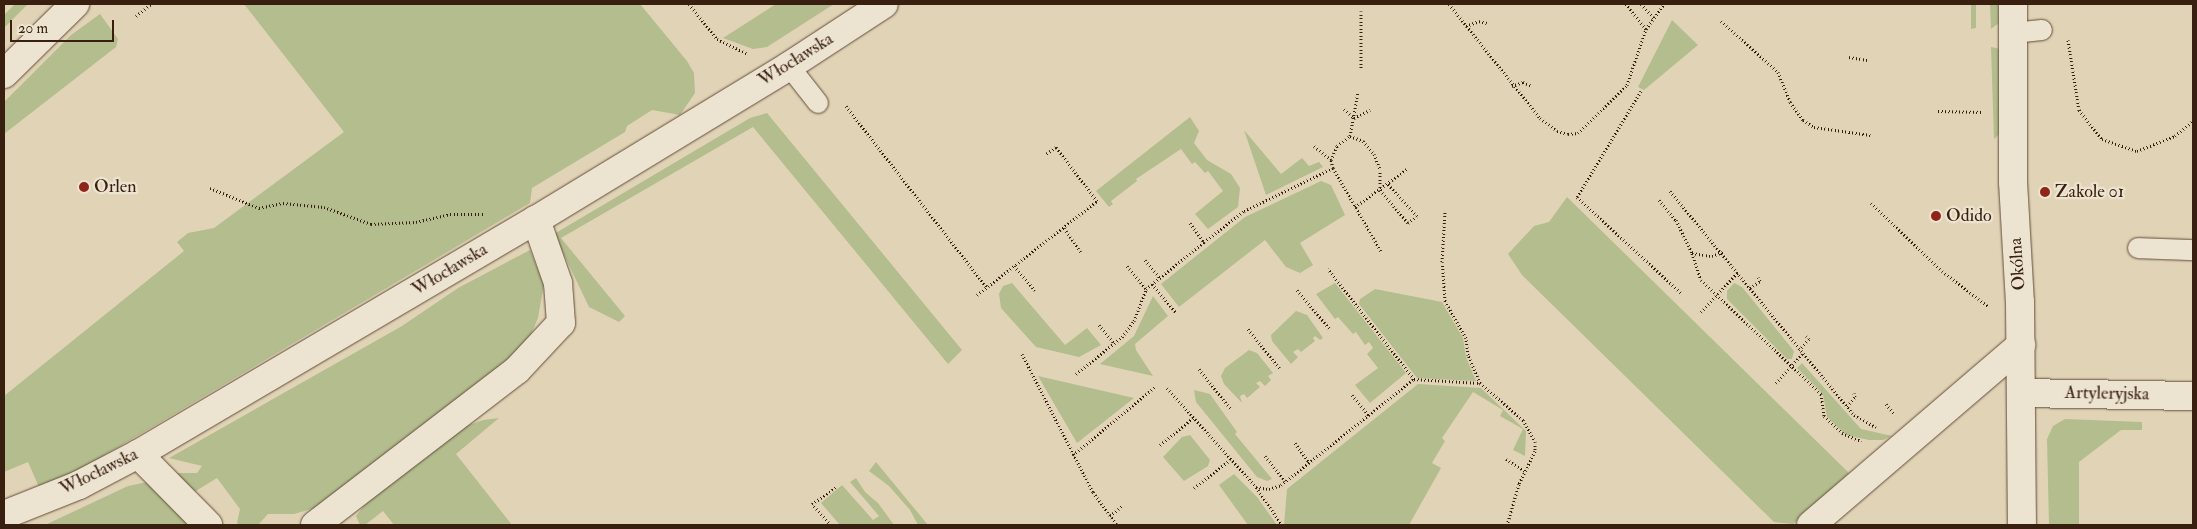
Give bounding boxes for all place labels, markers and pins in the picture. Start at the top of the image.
place label: Orlen [94,176,137,198]
marker: Orlen [78,181,90,193]
place label: Zakole 01 [2055,181,2124,203]
marker: Zakole 01 [2039,186,2051,198]
place label: Odido [1946,205,1992,227]
marker: Odido [1930,210,1942,222]

